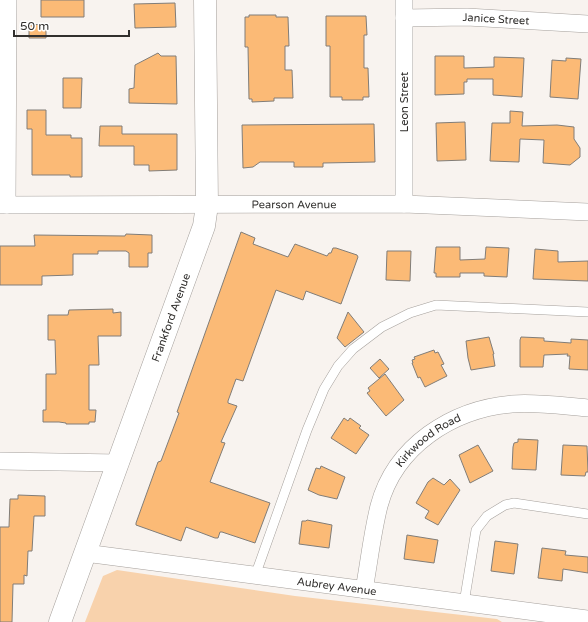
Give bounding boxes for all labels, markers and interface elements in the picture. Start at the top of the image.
street label: Janice Street [462,11,530,28]
scale bar [14,12,129,38]
text: 50 m [20,19,49,33]
street label: Leon Street [398,72,411,132]
street label: Pearson Avenue [252,198,336,211]
street label: Frankford Avenue [149,272,193,364]
street label: Kirkwood Road [393,411,463,470]
street label: Aubrey Avenue [296,575,377,598]

